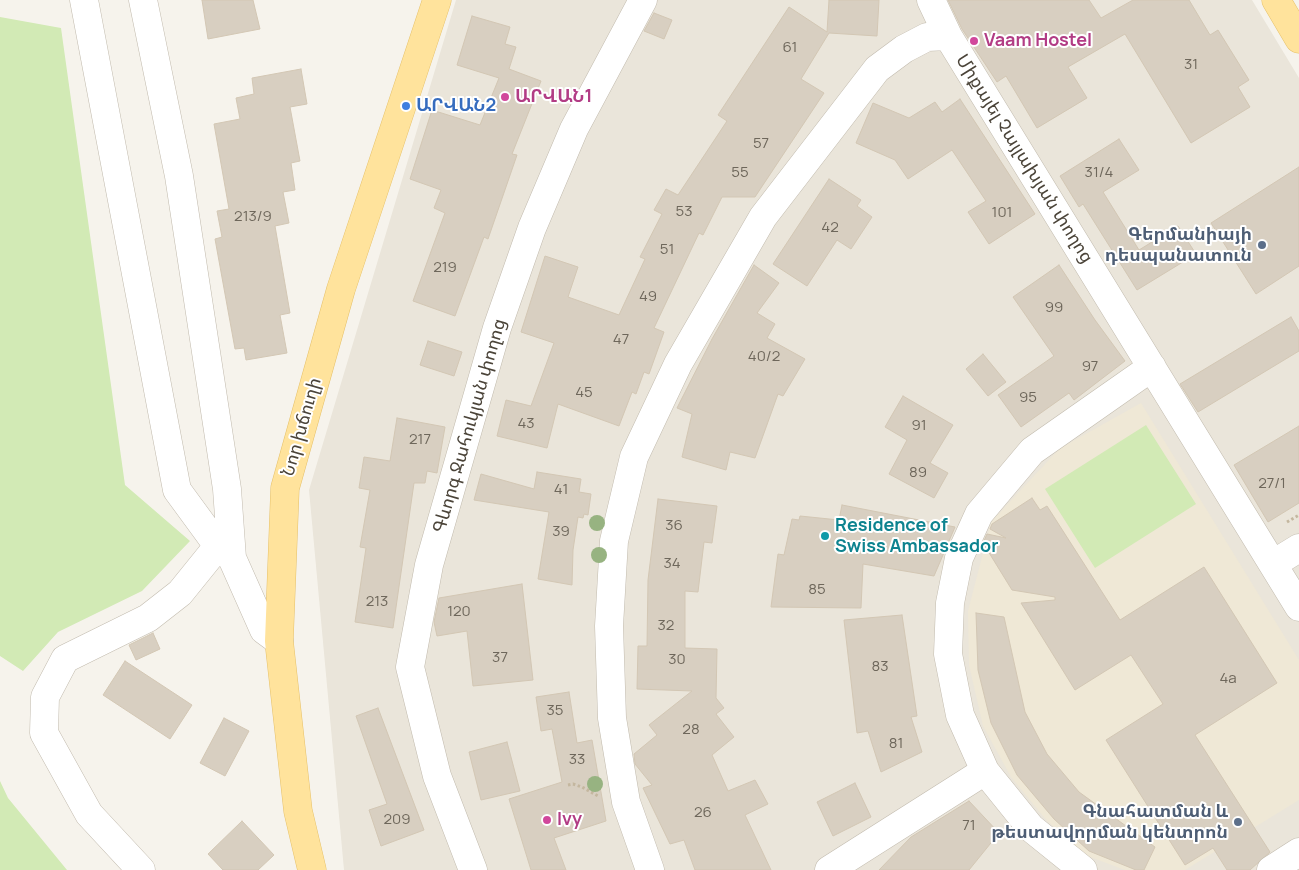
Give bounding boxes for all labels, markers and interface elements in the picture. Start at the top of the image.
place label: Vaam Hostel [984,30,1092,52]
marker: Vaam Hostel [968,35,980,47]
house number: 61 [783,39,797,57]
street label: Միքայել Չայլախյան փողոց [951,51,1097,267]
house number: 31 [1184,56,1198,74]
place label: ԱՐՎԱՆ1 [515,86,592,108]
marker: ԱՐՎԱՆ1 [499,91,511,103]
place label: ԱՐՎԱՆ2 [416,95,496,117]
marker: ԱՐՎԱՆ2 [400,100,412,112]
house number: 57 [753,135,769,153]
house number: 55 [731,164,749,182]
house number: 31/4 [1085,164,1113,182]
house number: 53 [676,203,692,221]
house number: 101 [992,204,1012,222]
house number: 213/9 [234,208,272,226]
house number: 42 [821,219,839,237]
place label: Գերմանիայի դեսպանատուն [1105,224,1252,266]
marker: Գերմանիայի դեսպանատուն [1256,239,1268,251]
house number: 51 [660,241,674,259]
house number: 219 [433,259,457,277]
house number: 49 [639,288,657,306]
house number: 99 [1045,299,1063,317]
street label: Գևորգ Ջահուկյան փողոց [429,316,511,536]
house number: 47 [613,331,629,349]
house number: 40/2 [748,348,780,366]
house number: 97 [1082,358,1098,376]
street label: Նոր խճուղի [278,375,326,479]
house number: 45 [575,384,593,402]
house number: 95 [1019,389,1037,407]
house number: 43 [517,415,535,433]
house number: 91 [911,417,927,435]
house number: 217 [409,431,431,449]
house number: 89 [909,464,927,482]
house number: 27/1 [1258,475,1286,493]
house number: 41 [554,481,568,499]
place label: Residence of Swiss Ambassador [835,515,998,558]
house number: 36 [665,517,683,535]
house number: 39 [552,523,570,541]
marker: Residence of Swiss Ambassador [819,530,831,542]
house number: 34 [663,555,681,573]
house number: 85 [808,581,826,599]
house number: 213 [366,593,388,611]
house number: 120 [447,603,471,621]
house number: 32 [658,617,674,635]
house number: 37 [492,649,508,667]
house number: 30 [668,651,686,669]
house number: 83 [871,658,889,676]
house number: 4a [1219,670,1237,688]
house number: 35 [547,702,563,720]
house number: 28 [682,721,700,739]
house number: 81 [889,735,903,753]
house number: 33 [569,751,585,769]
place label: Գնահատման և թեստավորման կենտրոն [991,801,1228,844]
house number: 26 [694,804,712,822]
place label: Ivy [557,809,582,831]
house number: 209 [383,811,411,829]
marker: Ivy [541,814,553,826]
marker: Գնահատման և թեստավորման կենտրոն [1232,816,1244,828]
house number: 71 [962,817,976,835]

